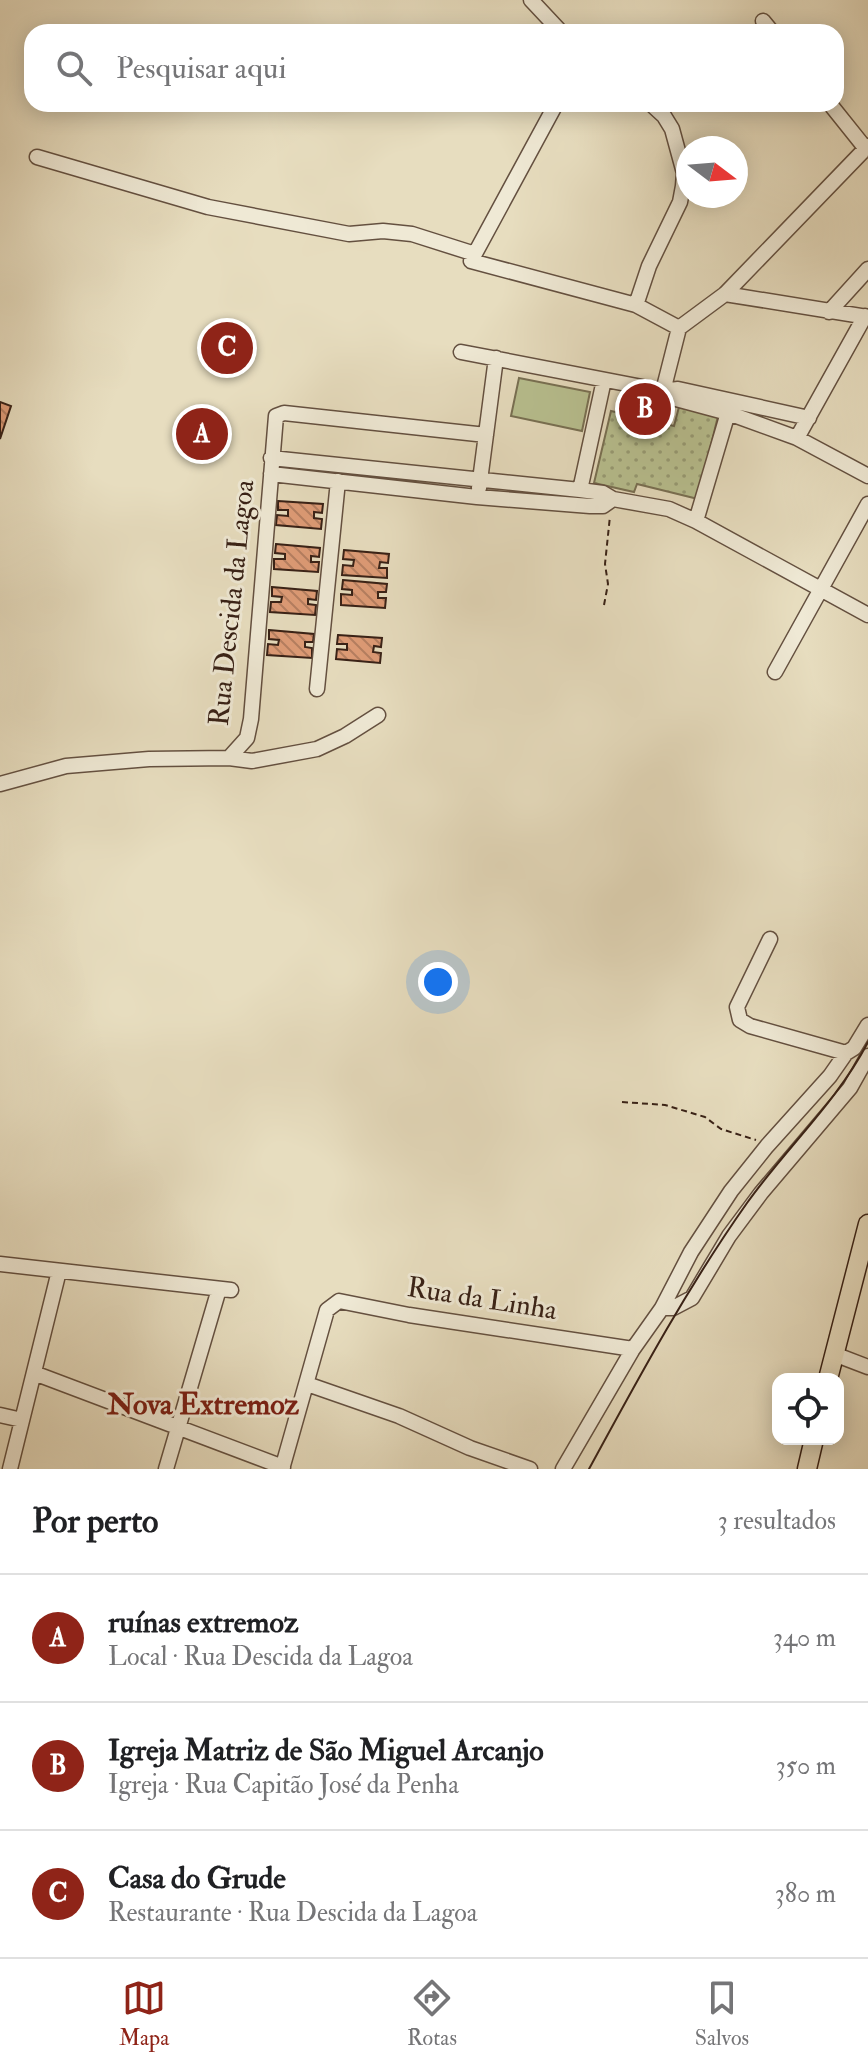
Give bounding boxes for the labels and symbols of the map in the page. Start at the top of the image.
north arrow [676,136,748,208]
pin: C [201,318,253,378]
pin: B [619,379,671,439]
pin: A [176,404,228,464]
street label: Rua Descida da Lagoa [202,478,262,728]
your location [418,962,458,1002]
street label: Rua da Linha [405,1270,560,1328]
district label: Nova Extremoz [106,1386,300,1423]

